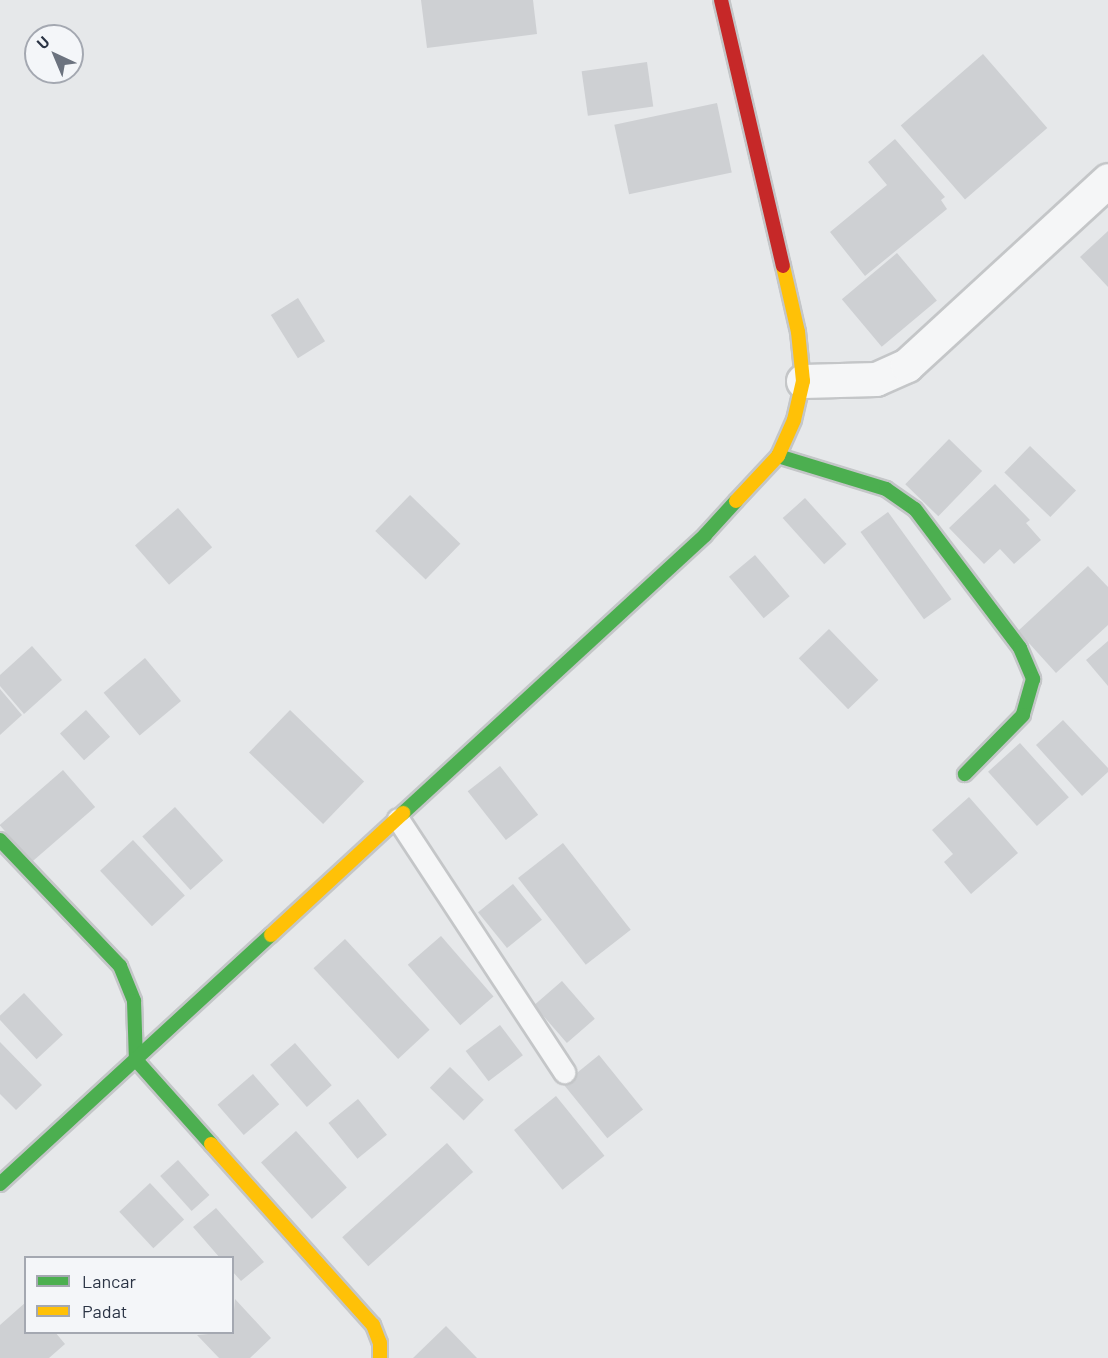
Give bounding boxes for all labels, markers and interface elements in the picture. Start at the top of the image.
north arrow [24,24,84,84]
text: U [32,32,53,52]
legend [24,1256,234,1334]
text: Lancar [82,1270,136,1292]
text: Padat [82,1300,127,1322]

